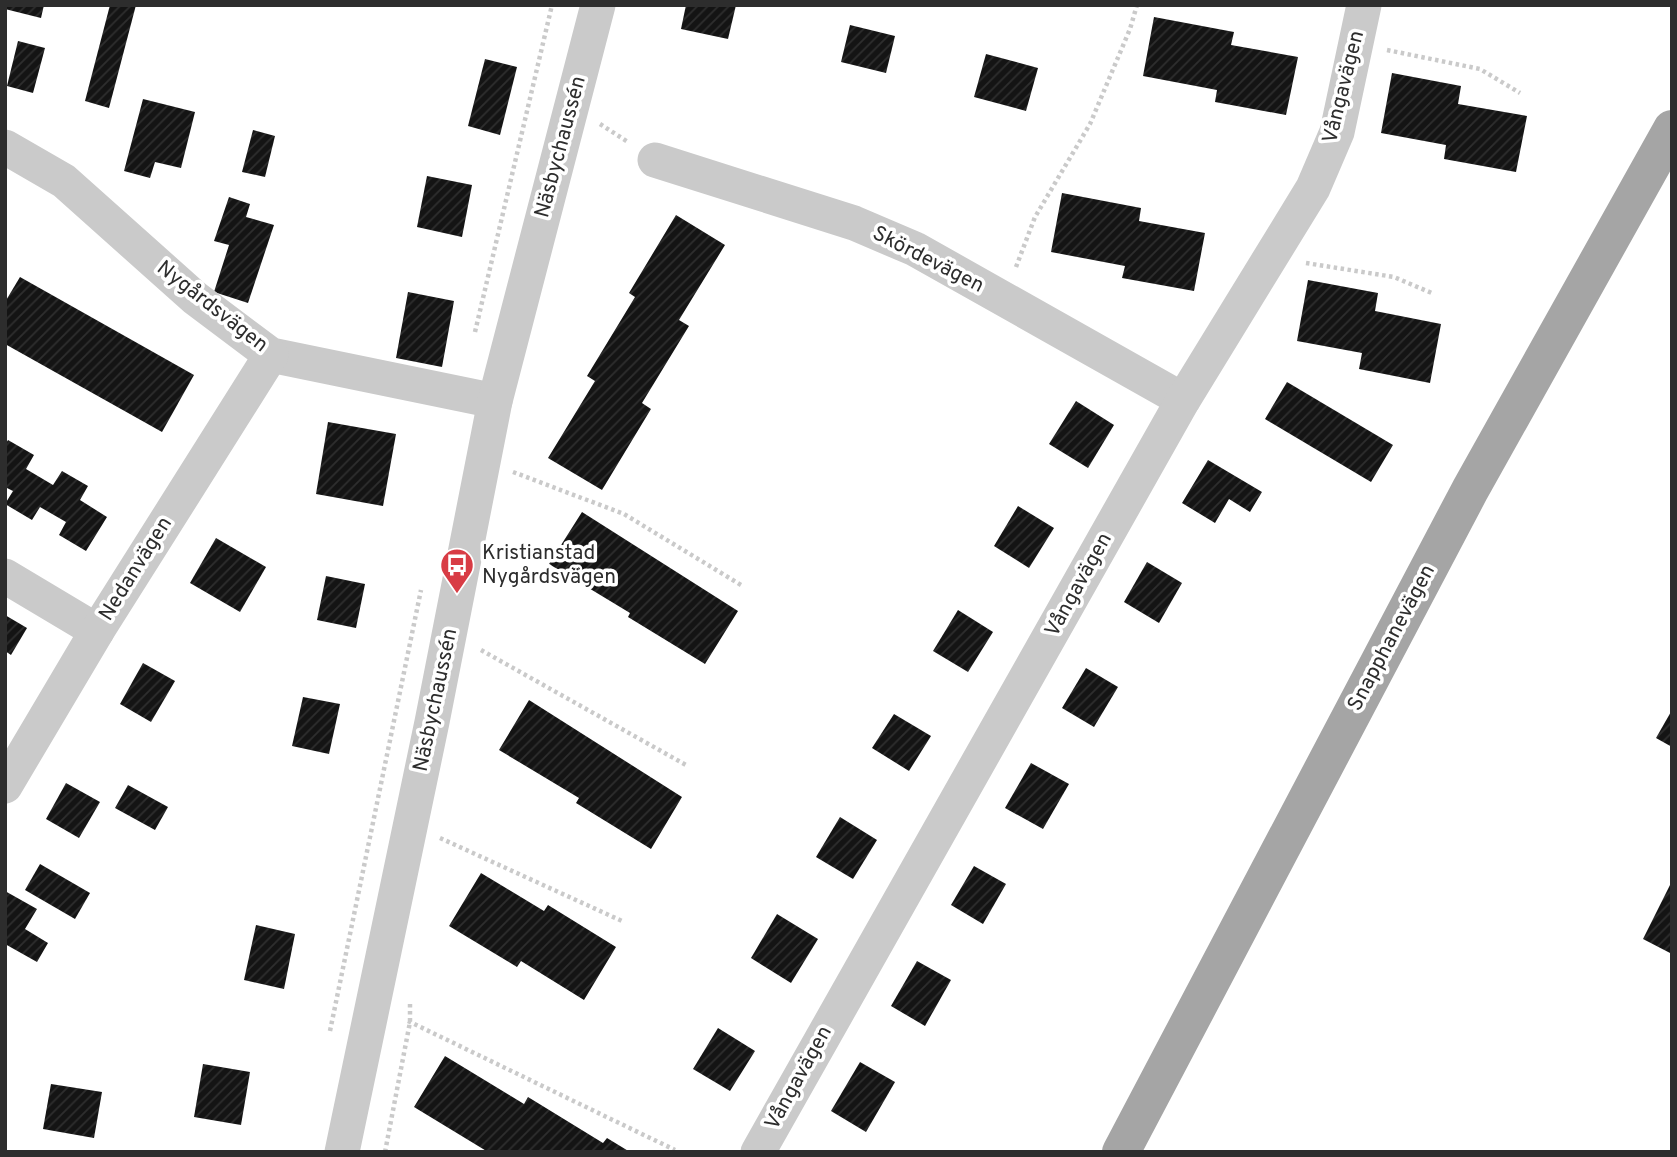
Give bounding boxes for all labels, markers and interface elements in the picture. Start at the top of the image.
street label: Vångavägen [1317,28,1371,146]
street label: Näsbychaussén [529,73,593,221]
street label: Skördevägen [868,220,988,300]
street label: Nygårdsvägen [151,255,273,359]
street label: Nedanvägen [93,512,179,626]
street label: Vångavägen [1039,528,1119,642]
place label: Kristianstad Nygårdsvägen [482,540,616,591]
bus stop icon: Kristianstad Nygårdsvägen [438,546,476,595]
street label: Snapphanevägen [1342,560,1442,716]
street label: Näsbychaussén [408,626,464,774]
street label: Vångavägen [759,1021,839,1135]

